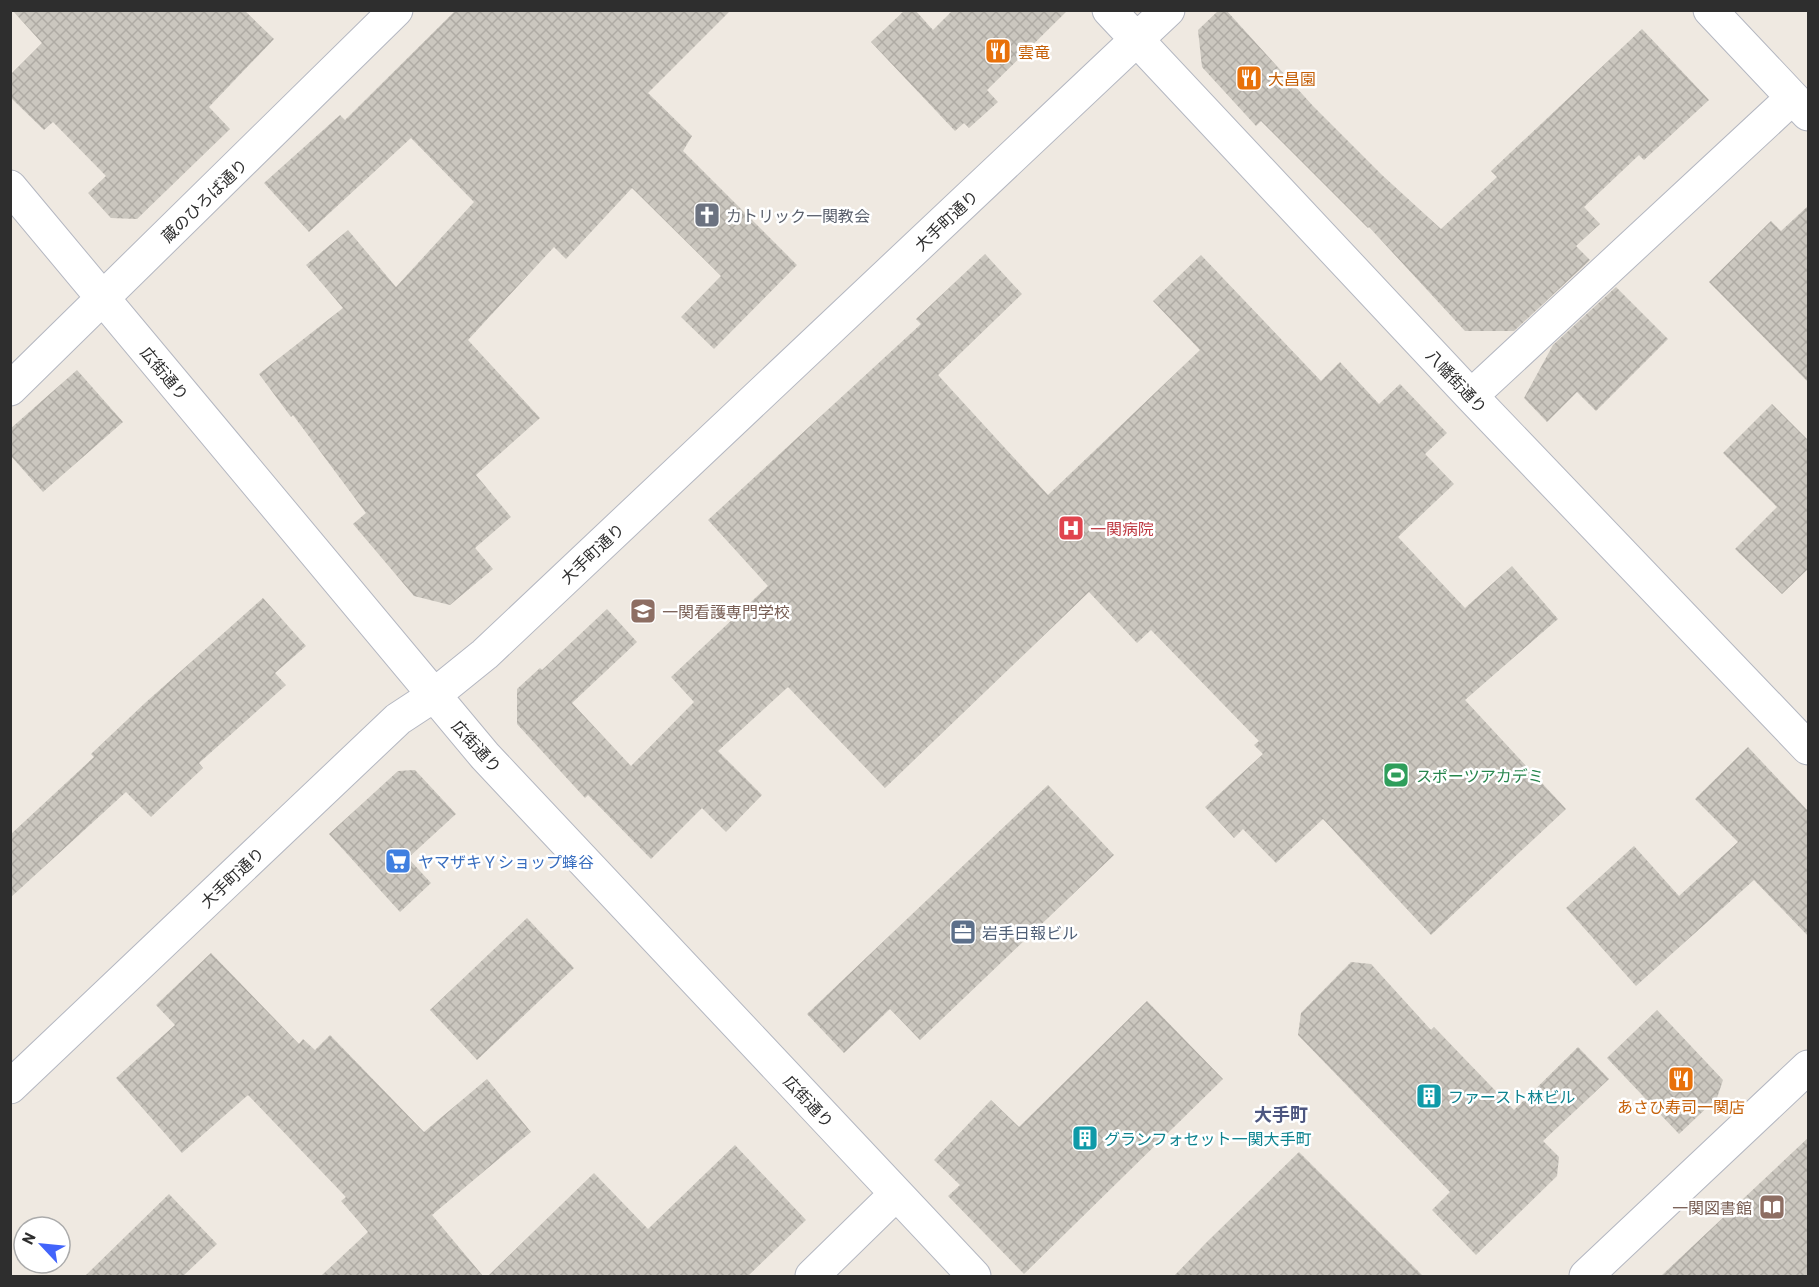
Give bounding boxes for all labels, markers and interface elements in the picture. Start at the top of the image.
restaurant icon: 雲竜 [983,36,1013,66]
place label: 雲竜 [1018,42,1050,61]
restaurant icon: 大昌園 [1234,63,1264,93]
place label: 大昌園 [1268,69,1316,88]
street label: 蔵のひろば通り [157,154,251,246]
street label: 大手町通り [910,186,982,254]
church icon: カトリック一関教会 [692,200,722,230]
place label: カトリック一関教会 [726,206,870,225]
street label: 広街通り [137,342,193,404]
street label: 八幡街通り [1423,345,1491,417]
hospital icon: 一関病院 [1056,513,1086,543]
street label: 大手町通り [556,519,628,587]
place label: 一関病院 [1090,519,1154,538]
school or university icon: 一関看護専門学校 [628,596,658,626]
place label: 一関看護専門学校 [662,602,790,621]
street label: 広街通り [449,716,505,776]
sports icon: スポーツアカデミ [1381,760,1411,790]
place label: スポーツアカデミ [1416,766,1544,785]
street label: 大手町通り [196,843,268,911]
supermarket icon: ヤマザキＹショップ蜂谷 [383,846,413,876]
place label: ヤマザキＹショップ蜂谷 [418,852,594,871]
office icon: 岩手日報ビル [948,917,978,947]
place label: 岩手日報ビル [982,923,1078,942]
restaurant icon: あさひ寿司一関店 [1666,1064,1696,1094]
street label: 広街通り [780,1071,838,1131]
building icon: ファースト林ビル [1414,1081,1444,1111]
place label: ファースト林ビル [1448,1087,1575,1106]
place label: あさひ寿司一関店 [1617,1097,1745,1116]
district label: 大手町 [1254,1103,1308,1125]
building icon: グランフォセット一関大手町 [1070,1123,1100,1153]
place label: グランフォセット一関大手町 [1104,1129,1312,1148]
library icon: 一関図書館 [1757,1192,1787,1222]
place label: 一関図書館 [1672,1198,1752,1217]
north arrow [12,1215,72,1275]
text: N [17,1229,39,1247]

